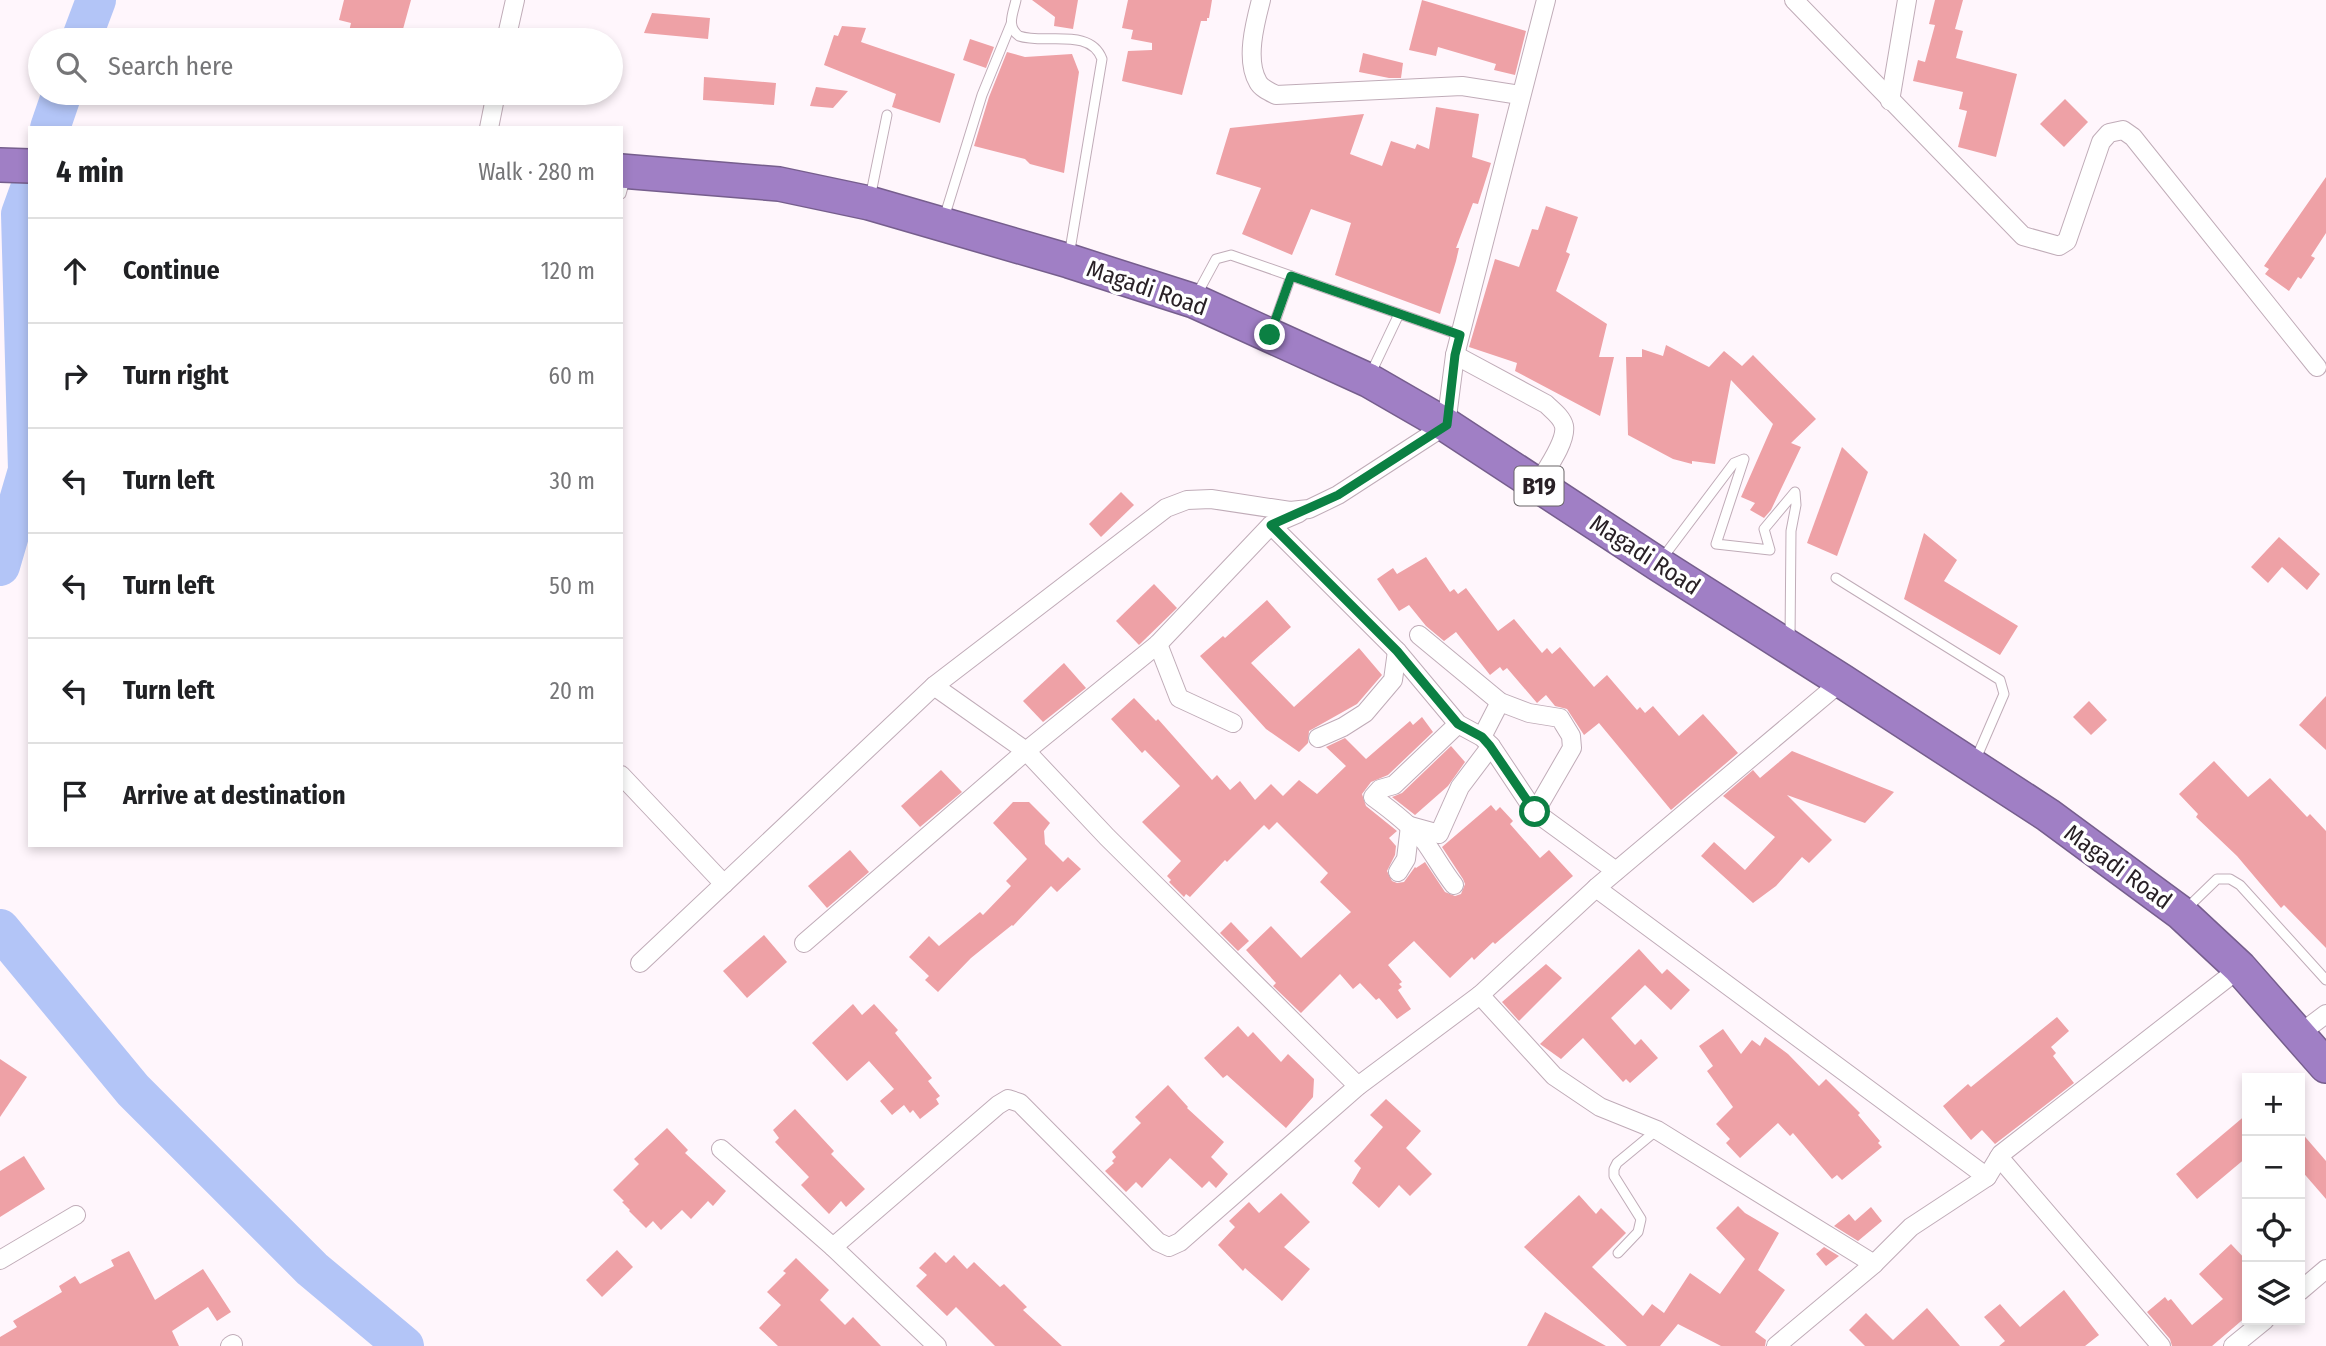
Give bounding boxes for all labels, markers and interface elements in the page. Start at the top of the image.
search box [28,28,623,105]
icon: search [52,48,90,86]
text: Search here [108,51,233,82]
text: 4 min [56,154,124,190]
text: Walk · 280 m [478,158,595,186]
icon: ahead [56,252,94,290]
street label: Magadi Road [1083,254,1211,322]
text: Continue [123,255,220,286]
text: 120 m [541,257,595,285]
route end [1254,319,1285,350]
icon: right [56,357,94,395]
text: Turn right [123,360,229,391]
text: 60 m [549,362,595,390]
icon: left [56,462,94,500]
text: Turn left [123,465,215,496]
road number: B19 [1514,466,1564,506]
text: 30 m [550,467,595,495]
street label: Magadi Road [1585,509,1705,601]
icon: left [56,567,94,605]
text: Turn left [123,570,215,601]
text: 50 m [549,572,595,600]
icon: left [56,672,94,710]
text: Turn left [123,675,215,706]
text: 20 m [550,677,595,705]
icon: arrive [56,777,94,815]
text: Arrive at destination [123,780,346,811]
route start [1519,796,1550,827]
street label: Magadi Road [2059,819,2177,915]
map controls [2242,1073,2305,1325]
button: + [2242,1073,2305,1136]
button: − [2242,1136,2305,1199]
button: locate [2242,1199,2305,1262]
button: layers [2242,1262,2305,1325]

